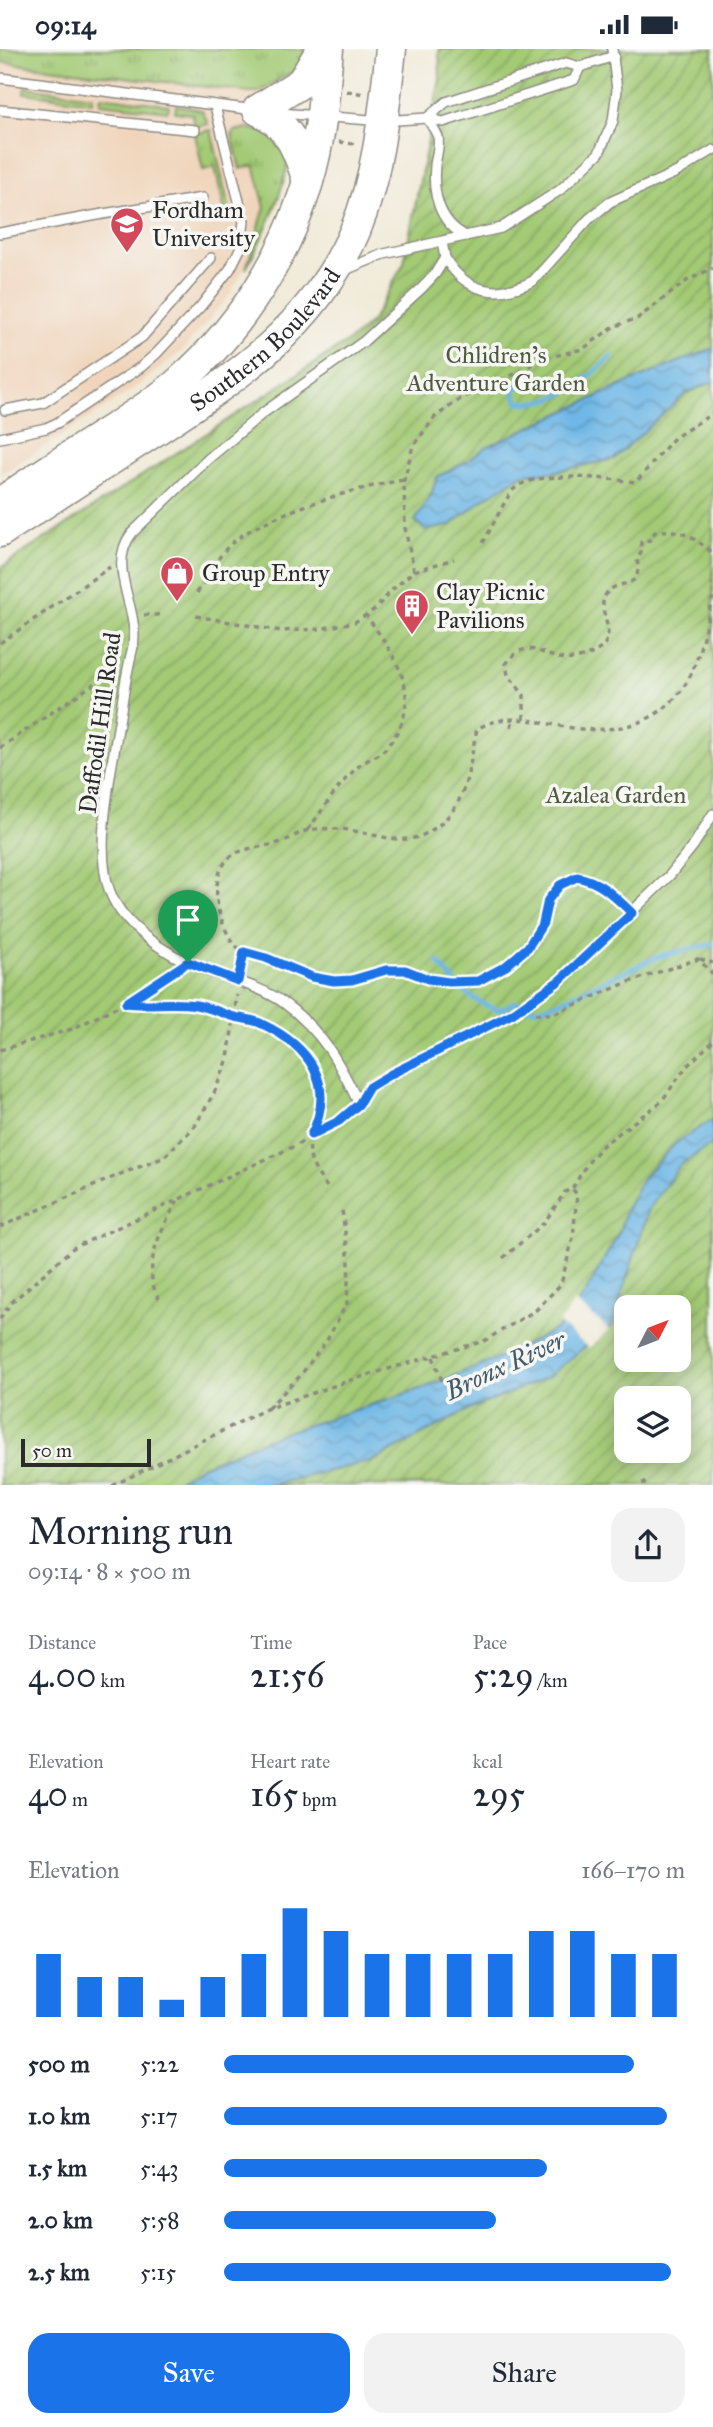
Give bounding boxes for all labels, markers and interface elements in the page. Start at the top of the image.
text: 09:14 [35,9,95,41]
place label: Fordham University [152,195,256,253]
school or university icon: Fordham University [108,205,146,254]
street label: Southern Boulevard [184,263,347,418]
park label: Chlidren's Adventure Garden [406,340,586,398]
shop icon: Group Entry [158,554,196,603]
place label: Group Entry [202,558,330,588]
place label: Clay Picnic Pavilions [436,577,545,635]
building icon: Clay Picnic Pavilions [393,587,431,636]
street label: Daffodil Hill Road [72,630,128,816]
park label: Azalea Garden [545,780,686,810]
pin [158,890,218,962]
icon: arrive [169,901,207,939]
north arrow [614,1295,691,1372]
map controls [614,1295,691,1463]
water label: Bronx River [439,1323,571,1407]
button: layers [614,1386,691,1463]
scale bar [21,1437,150,1468]
text: 50 m [32,1439,72,1462]
text: Morning run [28,1508,233,1554]
button: share [611,1508,685,1582]
text: 09:14 · 8 × 500 m [28,1557,191,1585]
text: Distance [28,1631,96,1654]
text: Time [250,1631,292,1654]
text: Pace [473,1631,507,1654]
text: 4.00 [28,1654,96,1697]
text: 21:56 [250,1654,324,1697]
text: 5:29 [473,1654,534,1697]
text: km [96,1669,125,1692]
text: /km [534,1669,568,1692]
text: Elevation [28,1750,103,1773]
text: Heart rate [250,1750,330,1773]
text: kcal [473,1750,503,1773]
text: 40 [28,1773,68,1816]
text: 165 [250,1773,298,1816]
text: 295 [473,1773,525,1816]
text: m [68,1788,88,1811]
text: bpm [298,1788,337,1811]
text: Elevation [28,1856,119,1884]
text: 166–170 m [581,1856,685,1884]
text: 500 m [28,2050,90,2078]
text: 5:22 [140,2050,179,2078]
text: 1.0 km [28,2102,90,2130]
text: 5:17 [140,2102,178,2130]
text: 1.5 km [28,2154,87,2182]
text: 5:43 [140,2154,179,2182]
text: 2.0 km [28,2206,93,2234]
text: 5:58 [140,2206,179,2234]
text: 2.5 km [28,2258,90,2286]
text: 5:15 [140,2258,176,2286]
button: Save [28,2333,350,2413]
button: Share [364,2333,685,2413]

